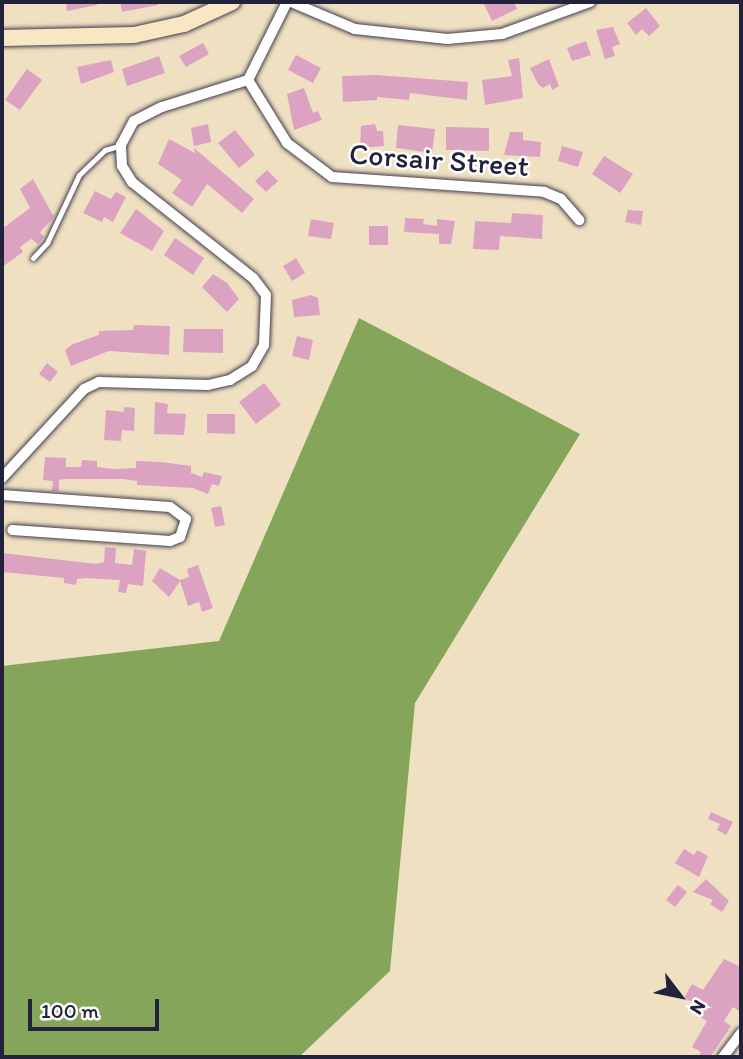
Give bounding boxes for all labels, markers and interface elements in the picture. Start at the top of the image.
street label: Corsair Street [348,136,530,184]
north arrow [645,961,715,1031]
scale bar [32,986,163,1030]
text: N [685,996,711,1019]
text: 100 m [41,998,99,1023]

